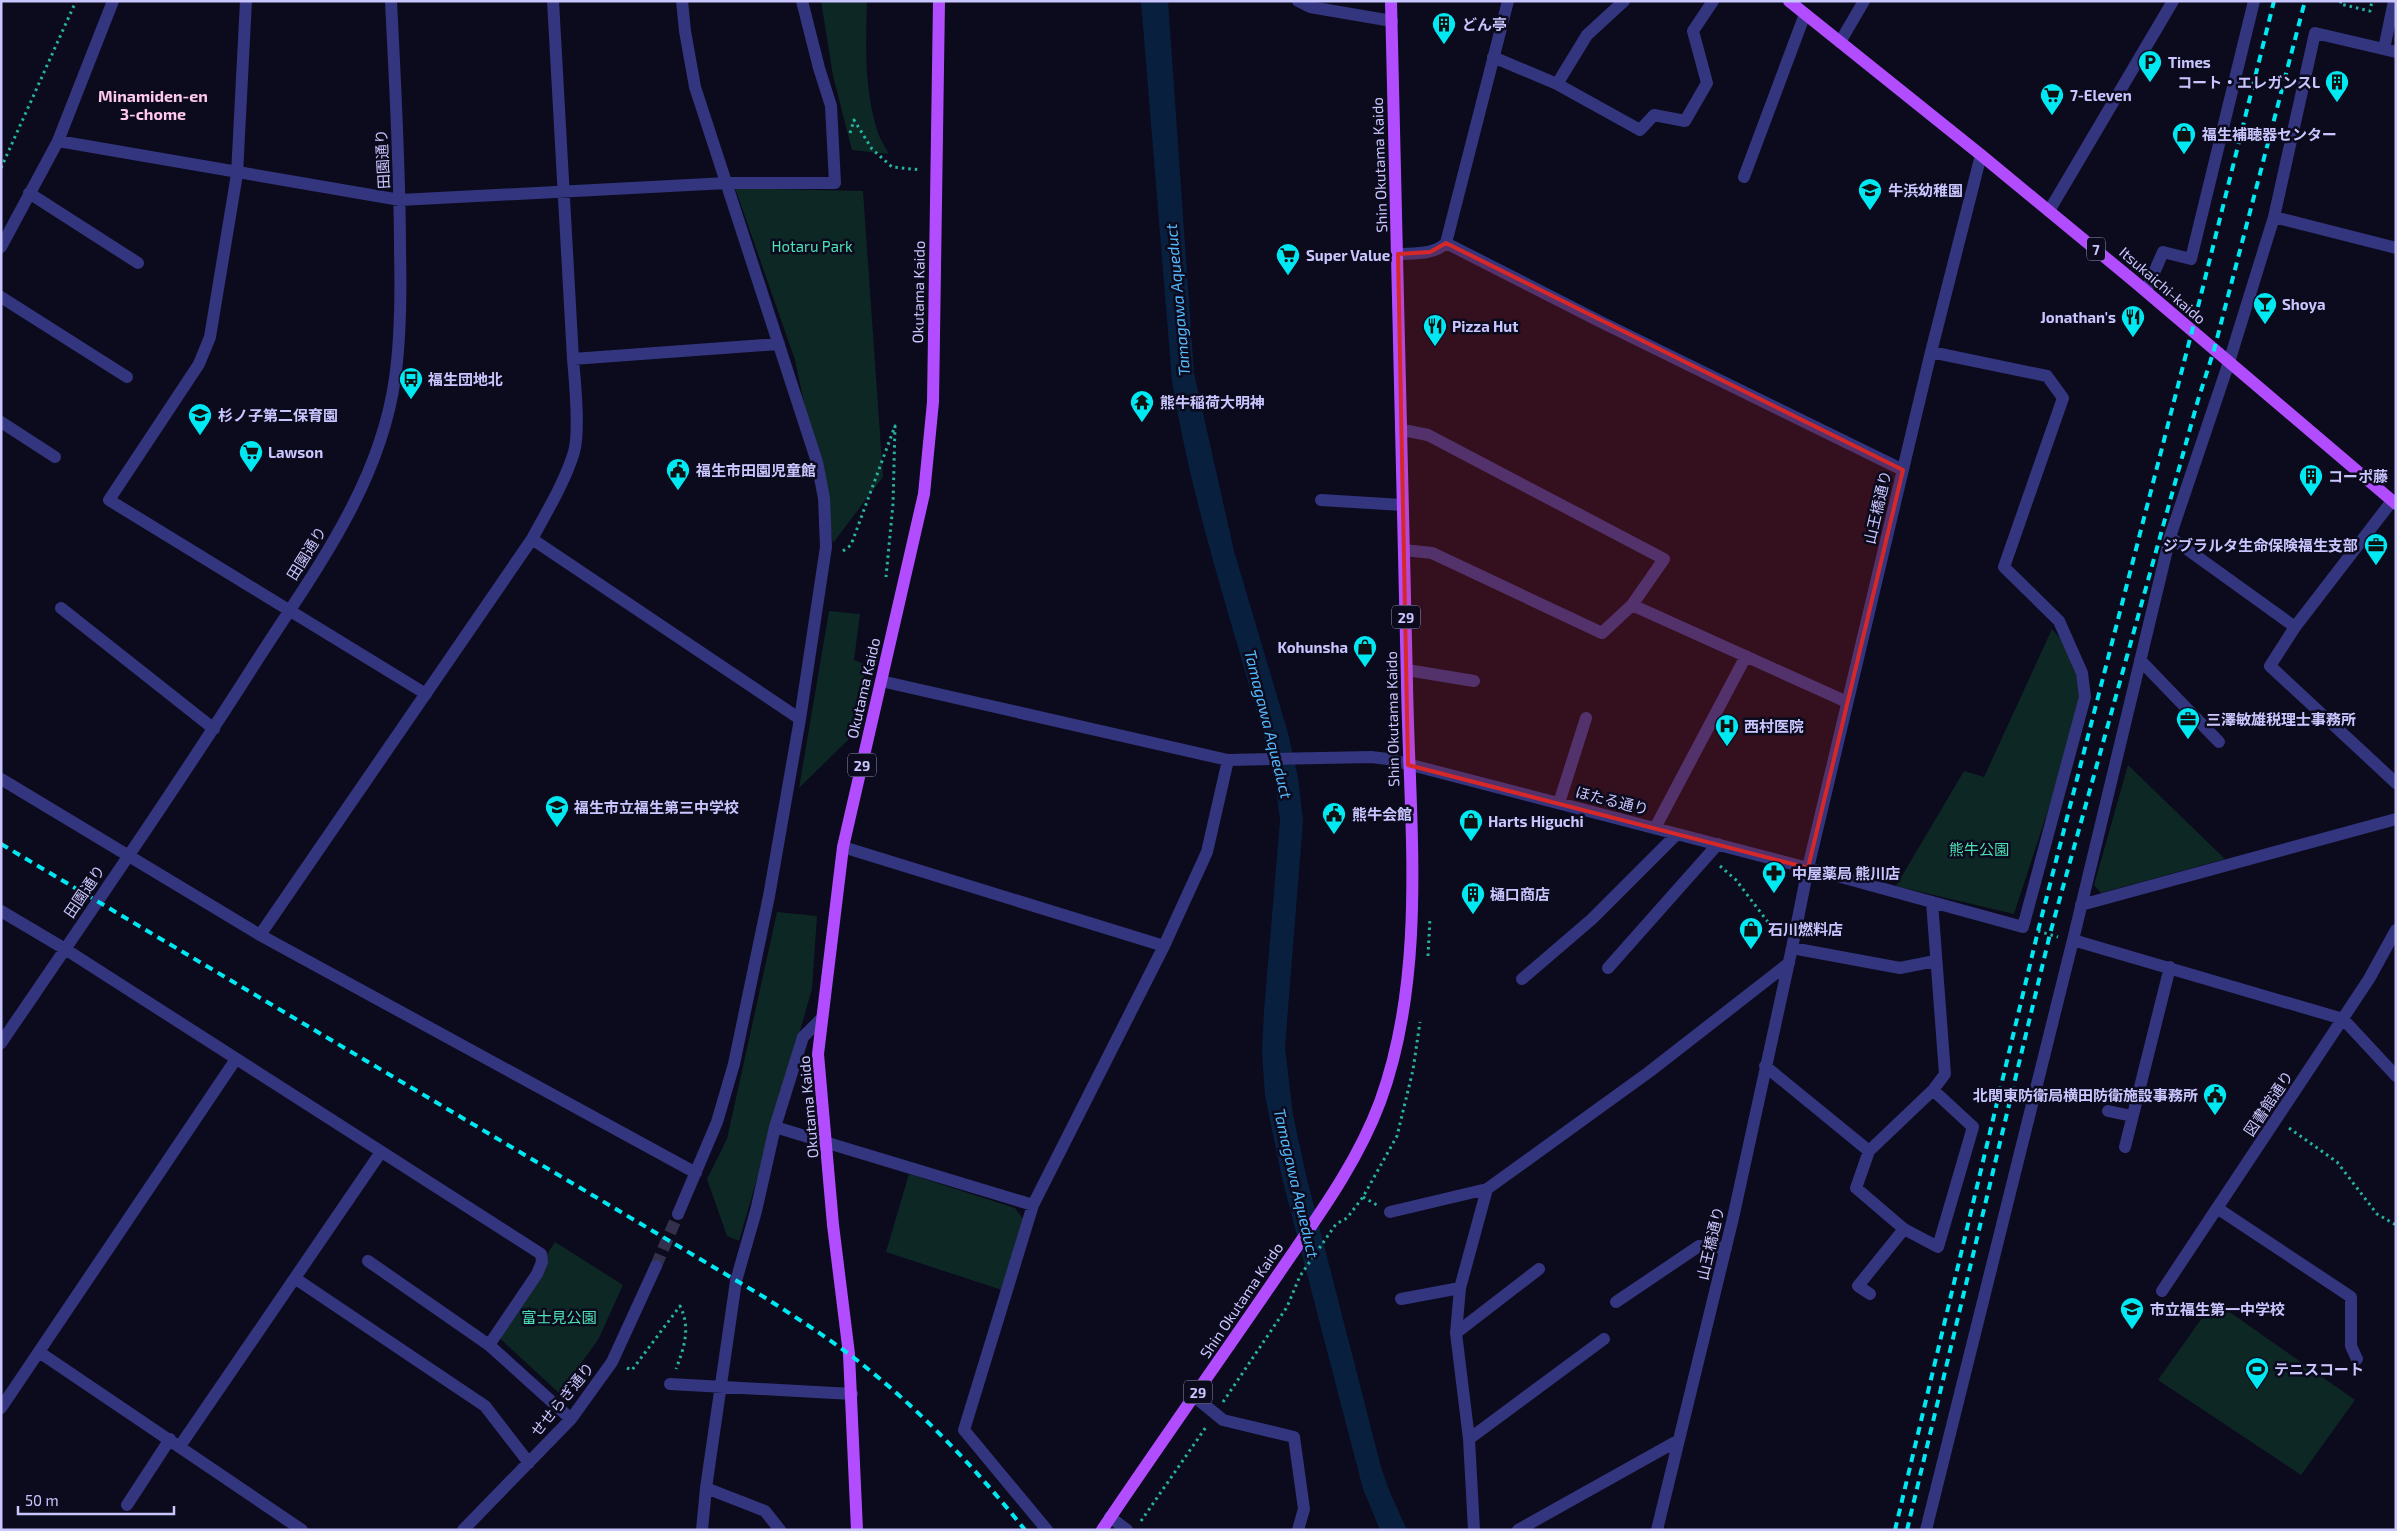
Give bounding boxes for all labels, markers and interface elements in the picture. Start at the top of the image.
building icon: どん亭 [1431,11,1457,45]
place label: どん亭 [1462,15,1507,33]
parking icon: Times [2137,49,2163,83]
place label: Times [2168,53,2211,71]
building icon: コート・エレガンスL [2324,69,2350,103]
place label: コート・エレガンスL [2177,73,2320,91]
supermarket icon: 7-Eleven [2039,82,2065,116]
district label: Minamiden-en 3-chome [98,86,208,123]
place label: 7-Eleven [2070,86,2132,104]
street label: Shin Okutama Kaido [1368,97,1390,233]
shop icon: 福生補聴器センター [2171,121,2197,155]
place label: 福生補聴器センター [2201,125,2337,143]
street label: 田園通り [371,129,393,189]
school or university icon: 牛浜幼稚園 [1857,177,1883,211]
place label: 牛浜幼稚園 [1888,181,1963,199]
water label: Tamagawa Aqueduct [1161,222,1193,377]
park label: Hotaru Park [771,237,853,255]
road number: 7 [2087,238,2105,260]
street label: Okutama Kaido [908,240,928,344]
supermarket icon: Super Value [1275,242,1301,276]
street label: Itsukaichi-kaido [2116,243,2210,327]
place label: Super Value [1306,246,1390,264]
bar icon: Shoya [2252,291,2278,325]
place label: Shoya [2282,295,2325,314]
restaurant icon: Jonathan's [2120,304,2146,338]
place label: Jonathan's [2040,308,2116,326]
restaurant icon: Pizza Hut [1422,313,1448,347]
place label: Pizza Hut [1452,317,1518,335]
bus stop icon: 福生団地北 [398,366,424,400]
place label: 福生団地北 [427,370,503,388]
temple icon: 熊牛稲荷大明神 [1129,389,1155,423]
place label: 熊牛稲荷大明神 [1160,393,1265,411]
school or university icon: 杉ノ子第二保育園 [187,402,213,436]
place label: 杉ノ子第二保育園 [218,406,338,424]
supermarket icon: Lawson [238,439,264,473]
place label: Lawson [268,443,323,461]
public building icon: 福生市田園児童館 [665,457,691,491]
place label: 福生市田園児童館 [695,461,816,479]
building icon: コーポ藤 [2298,463,2324,497]
place label: コーポ藤 [2328,467,2388,485]
street label: 山王橋通り [1860,468,1894,546]
street label: 田園通り [282,523,330,583]
office icon: ジブラルタ生命保険福生支部 [2363,532,2389,566]
place label: ジブラルタ生命保険福生支部 [2163,536,2358,554]
road number: 29 [1392,606,1420,628]
shop icon: Kohunsha [1352,634,1378,668]
street label: Okutama Kaido [843,636,883,740]
place label: Kohunsha [1277,638,1348,656]
water label: Tamagawa Aqueduct [1241,648,1297,801]
street label: Shin Okutama Kaido [1382,651,1402,787]
office icon: 三澤敏雄税理士事務所 [2175,706,2201,740]
place label: 三澤敏雄税理士事務所 [2206,710,2356,728]
hospital icon: 西村医院 [1714,713,1740,747]
place label: 西村医院 [1744,717,1804,735]
road number: 29 [848,754,876,776]
street label: ほたる通り [1573,782,1651,818]
school or university icon: 福生市立福生第三中学校 [544,794,570,828]
place label: 福生市立福生第三中学校 [573,798,739,816]
public building icon: 熊牛会館 [1321,801,1347,835]
place label: 熊牛会館 [1352,805,1412,823]
shop icon: Harts Higuchi [1458,808,1484,842]
place label: Harts Higuchi [1488,812,1584,830]
park label: 熊牛公園 [1949,840,2009,858]
pharmacy icon: 中屋薬局 熊川店 [1761,860,1787,894]
street label: 田園通り [60,861,108,921]
place label: 中屋薬局 熊川店 [1792,864,1900,882]
building icon: 樋口商店 [1460,881,1486,915]
place label: 樋口商店 [1490,885,1550,903]
shop icon: 石川燃料店 [1738,916,1764,950]
place label: 石川燃料店 [1768,920,1843,938]
street label: Okutama Kaido [795,1055,821,1159]
street label: 図書館通り [2240,1067,2296,1139]
public building icon: 北関東防衛局横田防衛施設事務所 [2202,1082,2228,1116]
place label: 北関東防衛局横田防衛施設事務所 [1973,1086,2198,1104]
water label: Tamagawa Aqueduct [1271,1106,1324,1261]
street label: 山王橋通り [1693,1204,1727,1282]
street label: Shin Okutama Kaido [1196,1239,1286,1361]
school or university icon: 市立福生第一中学校 [2119,1296,2145,1330]
place label: 市立福生第一中学校 [2150,1300,2285,1318]
park label: 富士見公園 [521,1308,597,1326]
sports icon: テニスコート [2244,1356,2270,1390]
street label: せせらぎ通り [527,1358,597,1440]
place label: テニスコート [2274,1360,2364,1378]
road number: 29 [1184,1380,1212,1404]
scale bar [18,1484,174,1516]
text: 50 m [25,1491,59,1509]

